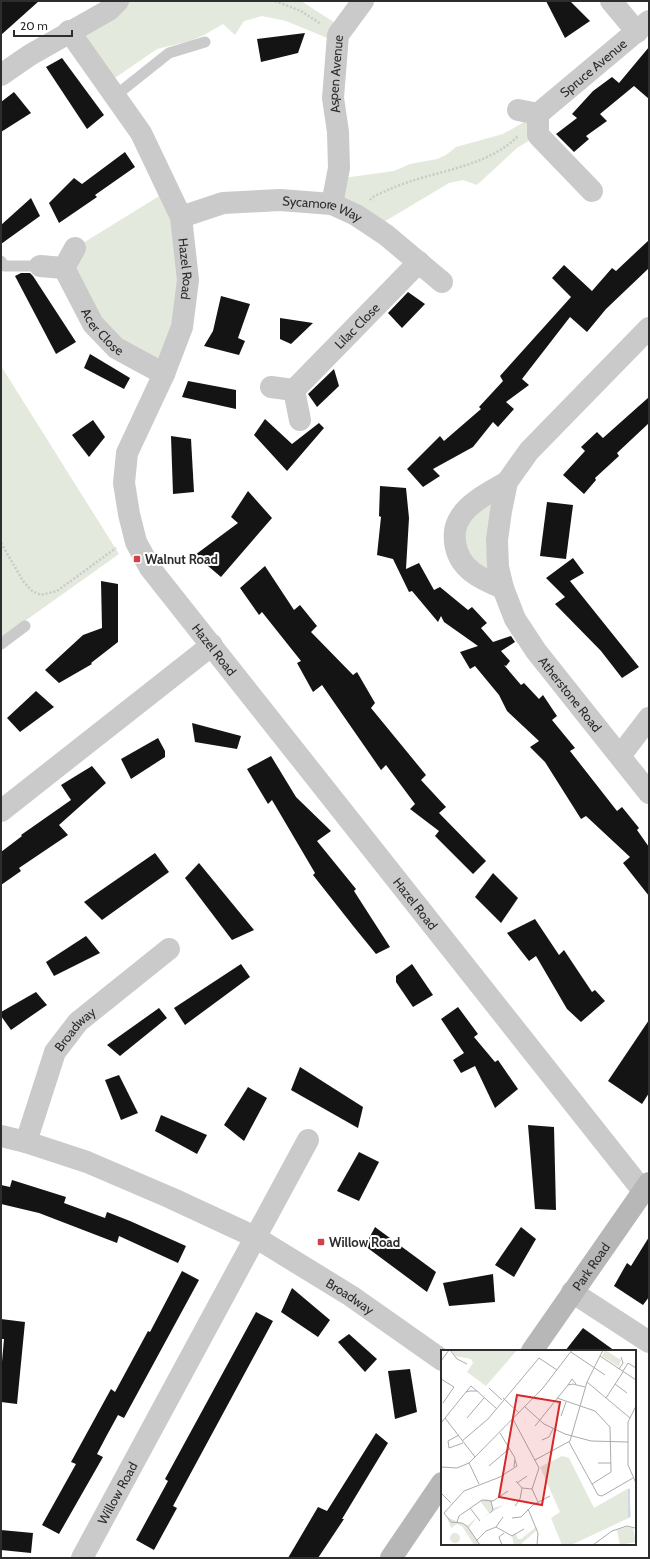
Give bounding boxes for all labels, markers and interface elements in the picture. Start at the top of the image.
scale bar [14,12,72,38]
text: 20 m [20,18,48,33]
street label: Aspen Avenue [325,34,346,114]
street label: Spruce Avenue [556,35,630,100]
street label: Sycamore Way [282,192,366,225]
street label: Hazel Road [175,237,196,301]
street label: Lilac Close [331,299,383,352]
street label: Acer Close [78,305,127,359]
place label: Walnut Road [145,551,218,567]
marker: Walnut Road [132,554,142,564]
street label: Hazel Road [189,620,240,679]
street label: Atherstone Road [535,653,605,735]
street label: Hazel Road [390,874,441,933]
street label: Broadway [51,1003,99,1054]
place label: Willow Road [329,1234,400,1250]
marker: Willow Road [316,1237,326,1247]
street label: Park Road [569,1239,613,1293]
street label: Broadway [323,1275,378,1318]
inset map [441,1350,636,1545]
street label: Willow Road [94,1459,141,1527]

